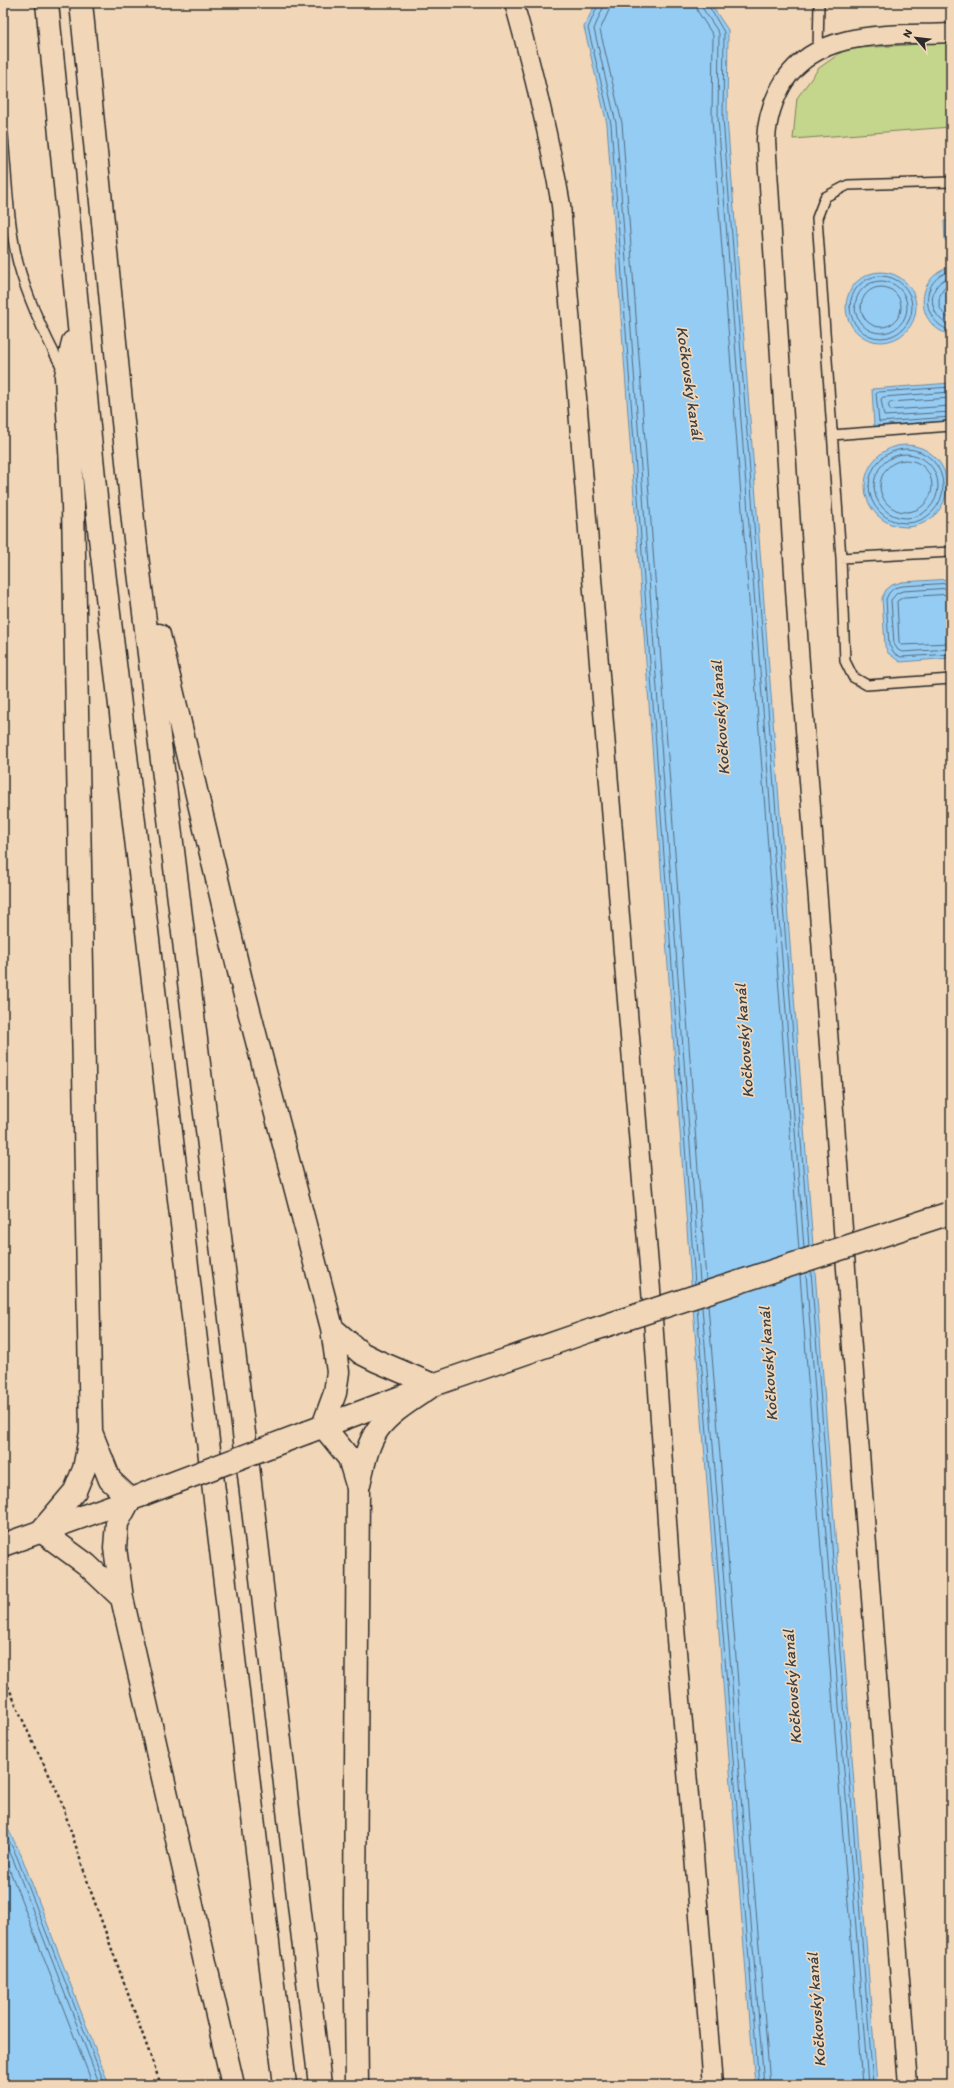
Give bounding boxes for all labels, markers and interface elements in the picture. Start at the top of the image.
north arrow [896,18,936,58]
text: N [900,27,915,40]
water label: Kočkovský kanál [673,325,708,443]
water label: Kočkovský kanál [706,659,733,776]
water label: Kočkovský kanál [730,982,757,1099]
water label: Kočkovský kanál [754,1305,781,1422]
water label: Kočkovský kanál [778,1628,805,1745]
water label: Kočkovský kanál [802,1951,829,2068]

